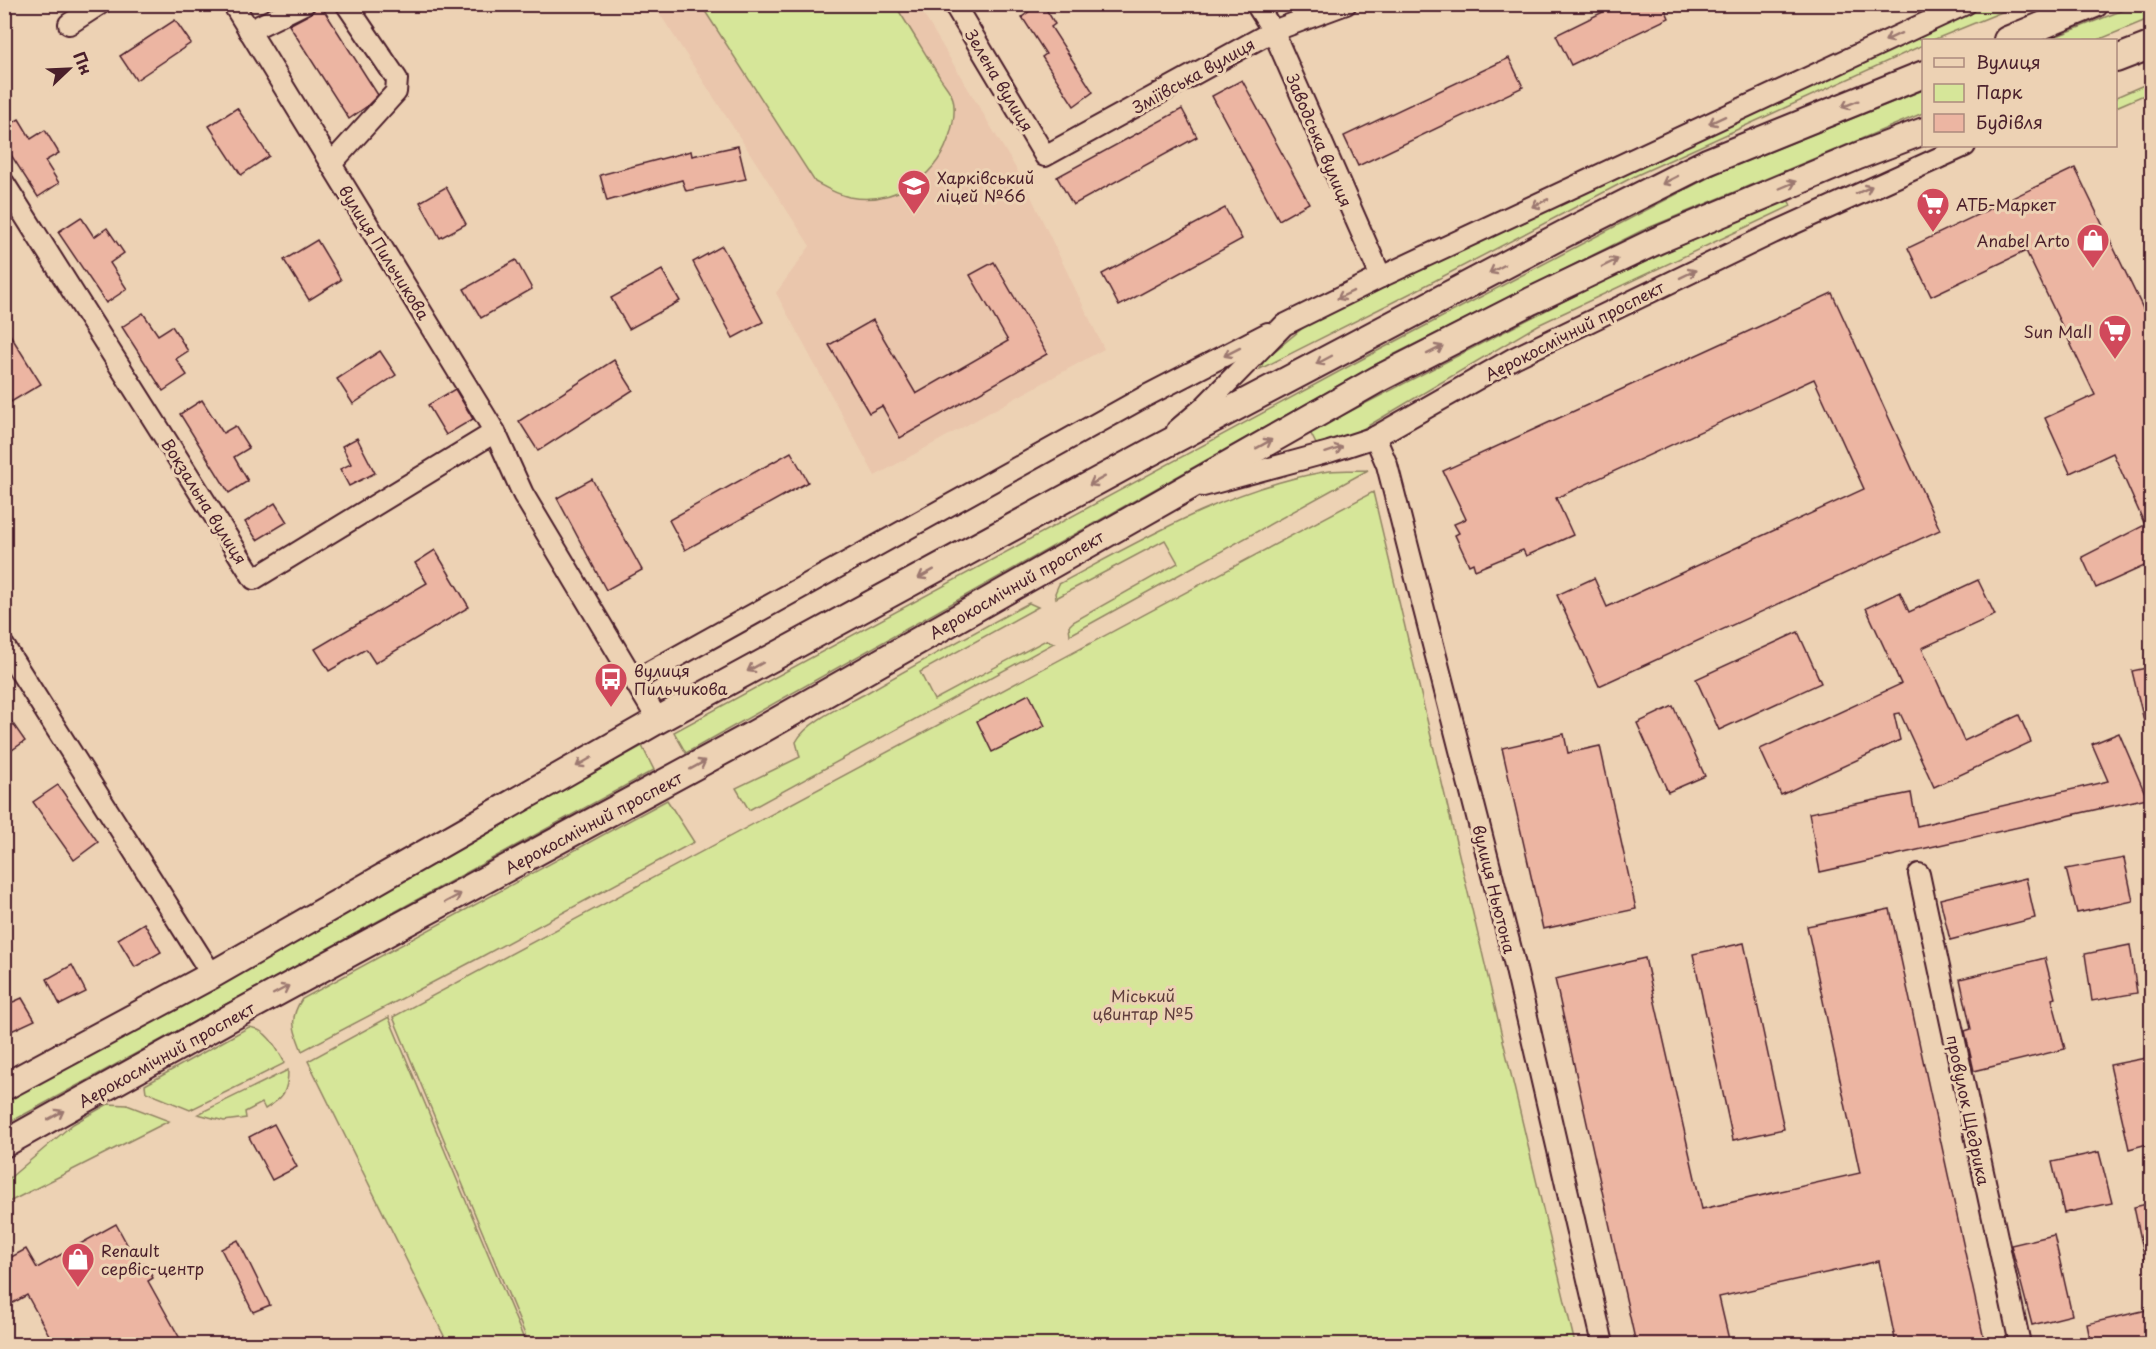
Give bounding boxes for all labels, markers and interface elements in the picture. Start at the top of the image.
street label: Зелена вулиця [960,24,1040,136]
street label: Зміївська вулиця [1127,31,1259,119]
one-way arrow [1885,32,1903,44]
north arrow [39,39,99,99]
legend [1922,39,2117,147]
text: Пн [68,47,99,78]
text: Вулиця [1976,48,2041,75]
street label: Заводська вулиця [1281,70,1359,210]
text: Парк [1976,78,2023,105]
one-way arrow [1841,99,1860,110]
text: Будівля [1976,108,2043,135]
one-way arrow [1708,114,1726,126]
place label: Харківський ліцей №66 [936,165,1034,207]
school or university icon: Харківський ліцей №66 [896,168,932,215]
one-way arrow [1662,175,1680,187]
one-way arrow [1779,179,1797,190]
street label: вулиця Пильчикова [334,180,436,324]
one-way arrow [1854,184,1872,196]
supermarket icon: АТБ-Маркет [1915,186,1951,233]
place label: АТБ-Маркет [1956,192,2056,216]
one-way arrow [1532,197,1550,209]
shop icon: Anabel Arto [2075,222,2111,269]
place label: Anabel Arto [1977,228,2070,252]
one-way arrow [1600,257,1618,269]
one-way arrow [1488,264,1506,275]
one-way arrow [1678,267,1696,279]
street label: Аерокосмічний проспект [1480,274,1668,386]
one-way arrow [1336,290,1354,301]
supermarket icon: Sun Mall [2097,313,2133,360]
place label: Sun Mall [2024,319,2092,343]
one-way arrow [1426,344,1443,356]
one-way arrow [1224,346,1241,358]
one-way arrow [1316,355,1334,366]
street label: Вокзальна вулиця [157,434,253,568]
one-way arrow [1255,438,1272,450]
one-way arrow [1324,444,1343,455]
one-way arrow [1089,476,1107,487]
street label: Аерокосмічний проспект [924,524,1108,644]
one-way arrow [918,568,935,580]
place label: вулиця Пильчикова [634,658,728,700]
bus stop icon: вулиця Пильчикова [593,661,629,708]
one-way arrow [747,661,764,673]
one-way arrow [576,757,594,768]
one-way arrow [689,759,707,770]
street label: Аерокосмічний проспект [500,765,686,879]
street label: вулиця Ньютона [1467,822,1523,956]
one-way arrow [444,892,461,904]
park label: Міський цвинтар №5 [1092,983,1194,1025]
one-way arrow [272,984,289,996]
street label: Аерокосмічний проспект [73,995,259,1113]
street label: провулок Щедрика [1941,1033,1997,1187]
one-way arrow [46,1109,64,1120]
place label: Renault сервіс-центр [101,1238,204,1280]
shop icon: Renault сервіс-центр [60,1241,96,1288]

